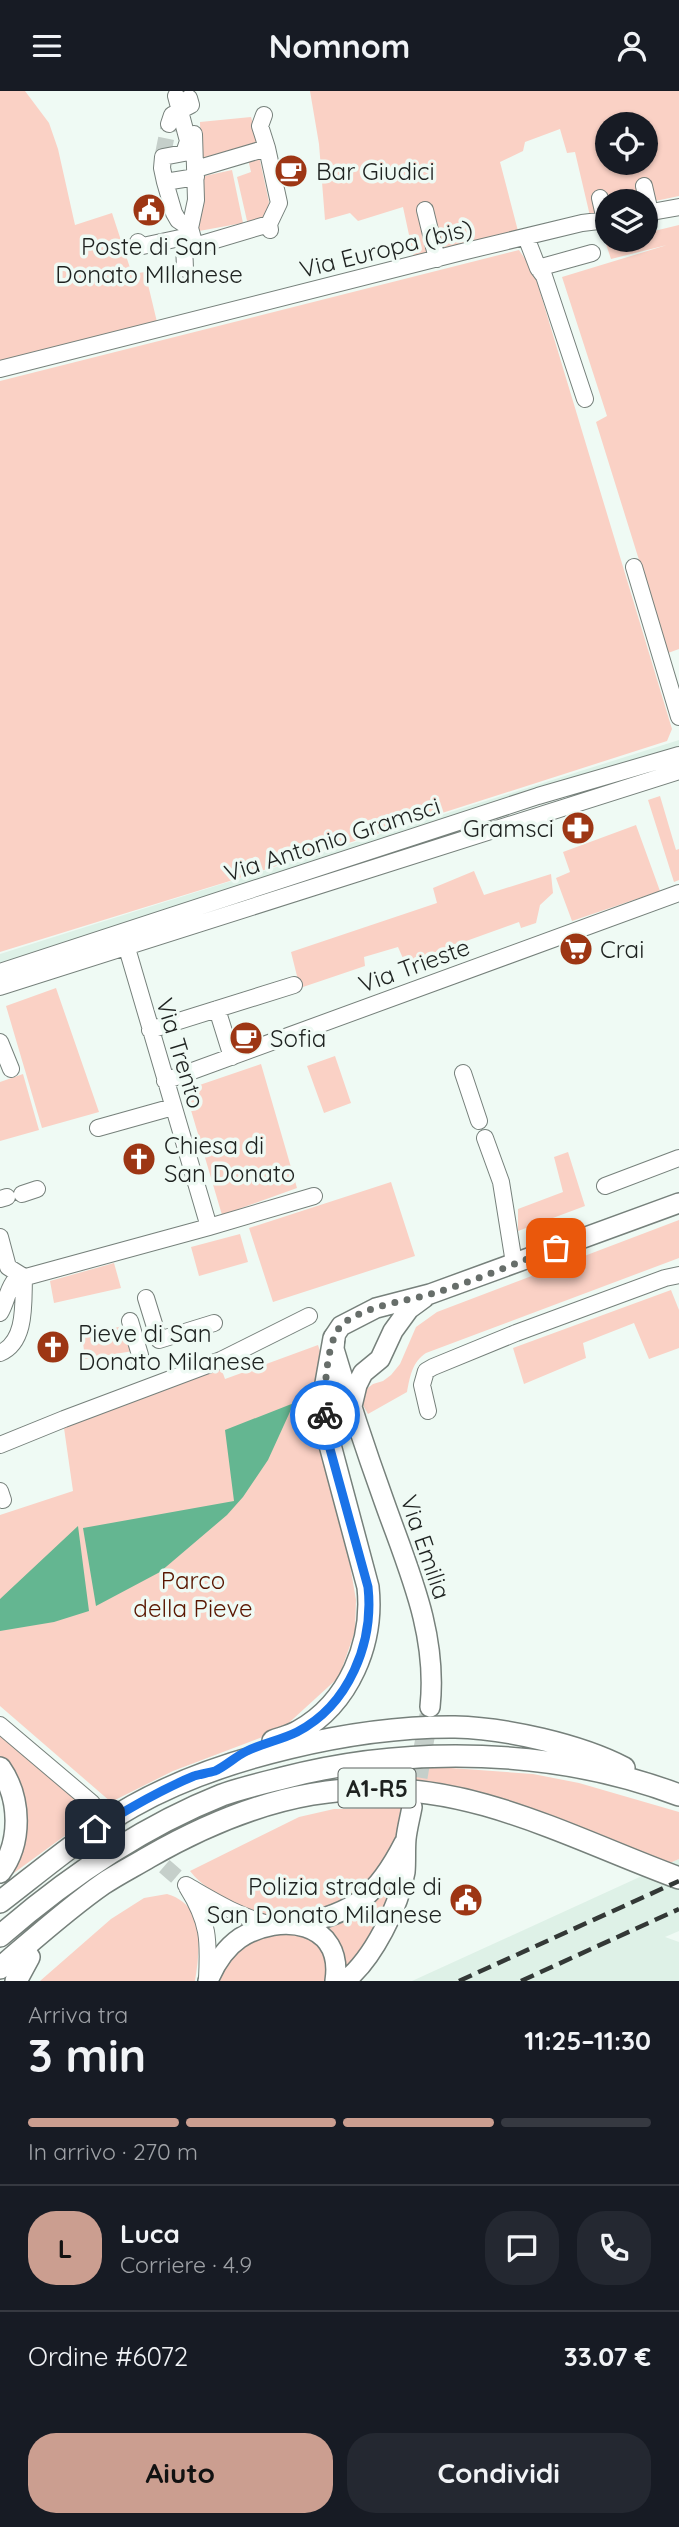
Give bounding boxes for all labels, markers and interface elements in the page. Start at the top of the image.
text: Nomnom [269,26,410,66]
icon: menu [28,27,66,65]
icon: person [613,27,651,65]
map controls [595,112,658,252]
button: locate [595,112,658,175]
cafe icon: Bar Giudici [272,152,310,190]
place label: Bar Giudici [316,156,435,186]
button: layers [595,189,658,252]
public building icon: Poste di San Donato MIlanese [130,191,168,229]
street label: Via Europa (bis) [297,212,475,284]
place label: Poste di San Donato MIlanese [55,231,243,289]
street label: Via Antonio Gramsci [220,790,444,888]
pharmacy icon: Gramsci [559,809,597,847]
place label: Gramsci [463,813,554,843]
supermarket icon: Crai [557,930,595,968]
street label: Via Trieste [354,931,474,999]
place label: Crai [600,934,644,964]
street label: Via Trento [150,994,212,1112]
cafe icon: Sofia [227,1019,265,1057]
place label: Sofia [270,1023,326,1053]
place label: Chiesa di San Donato [164,1130,295,1188]
church icon: Chiesa di San Donato [120,1140,158,1178]
pin [526,1218,586,1278]
icon: bag [537,1229,575,1267]
place label: Pieve di San Donato Milanese [78,1318,265,1376]
church icon: Pieve di San Donato Milanese [34,1328,72,1366]
courier [290,1380,360,1450]
icon: bike [306,1396,344,1434]
street label: Via Emilia [394,1491,458,1603]
park label: Parco della Pieve [133,1565,253,1623]
road number: A1-R5 [338,1769,416,1807]
pin [65,1799,125,1859]
icon: home [76,1810,114,1848]
place label: Polizia stradale di San Donato Milanese [207,1871,442,1929]
public building icon: Polizia stradale di San Donato Milanese [447,1881,485,1919]
text: Arriva tra [28,2000,128,2029]
text: 11:25–11:30 [524,2024,651,2057]
text: 3 min [28,2026,146,2084]
text: In arrivo · 270 m [28,2137,198,2166]
button: chat [485,2211,559,2285]
button: phone [577,2211,651,2285]
text: Luca [120,2217,180,2250]
text: L [58,2232,72,2265]
text: Corriere · 4.9 [120,2250,252,2279]
text: Ordine #6072 [28,2340,188,2373]
text: 33.07 € [564,2340,651,2373]
button: Aiuto [28,2433,333,2513]
button: Condividi [347,2433,651,2513]

